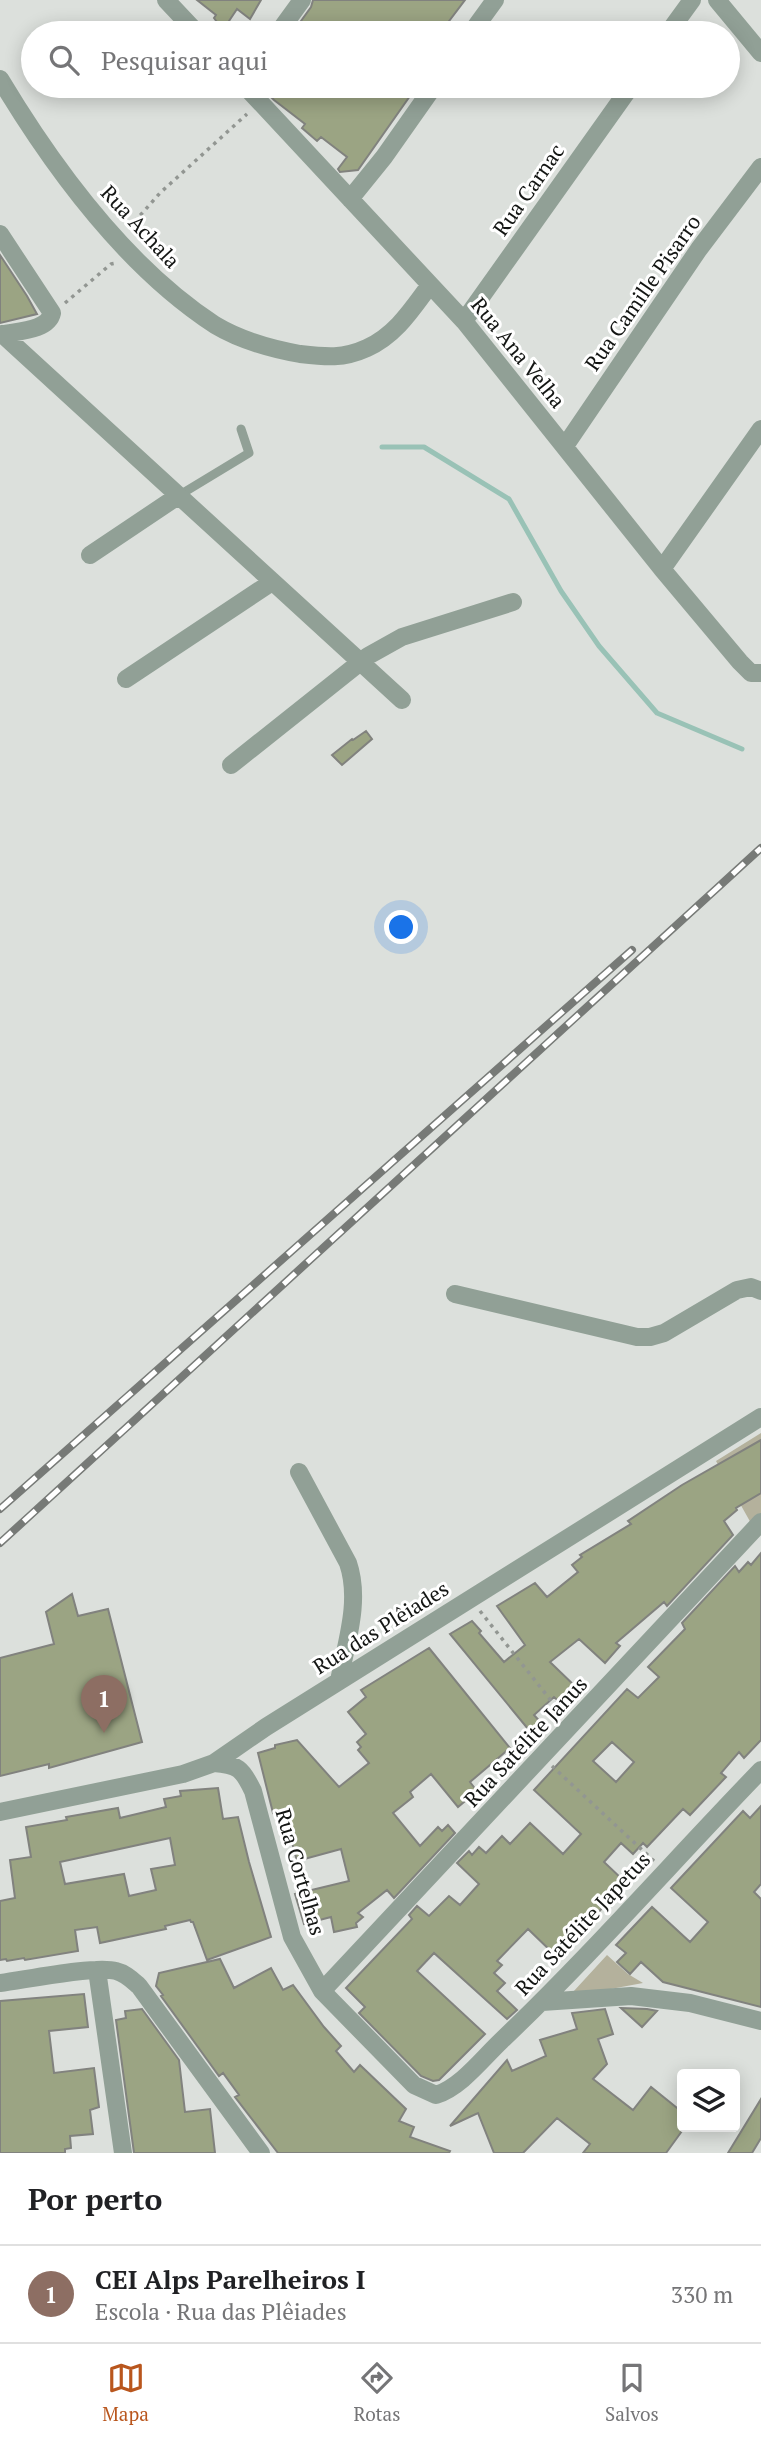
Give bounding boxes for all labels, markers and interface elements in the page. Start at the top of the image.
search box [21,21,740,98]
icon: search [45,41,83,79]
text: Pesquisar aqui [101,43,268,77]
street label: Rua Carnac [486,138,570,241]
street label: Rua Achala [95,179,187,274]
street label: Rua Camille Pisarro [578,209,707,376]
street label: Rua Ana Velha [465,291,572,414]
your location [384,910,418,944]
street label: Rua das Plêiades [307,1574,454,1680]
street label: Rua Satélite Janus [457,1670,593,1813]
pin: 1 [81,1675,127,1733]
street label: Rua Cortelhas [270,1805,332,1938]
street label: Rua Satélite Japetus [508,1846,656,2001]
map controls [677,2069,740,2132]
button: layers [677,2069,740,2132]
text: Por perto [28,2179,162,2219]
text: CEI Alps Parelheiros I [95,2262,365,2296]
text: 1 [45,2279,58,2310]
text: 330 m [671,2279,733,2310]
text: Escola · Rua das Plêiades [95,2296,347,2327]
tab: Mapa [102,2359,149,2426]
tab: Rotas [353,2359,400,2426]
tab: Salvos [605,2359,659,2426]

